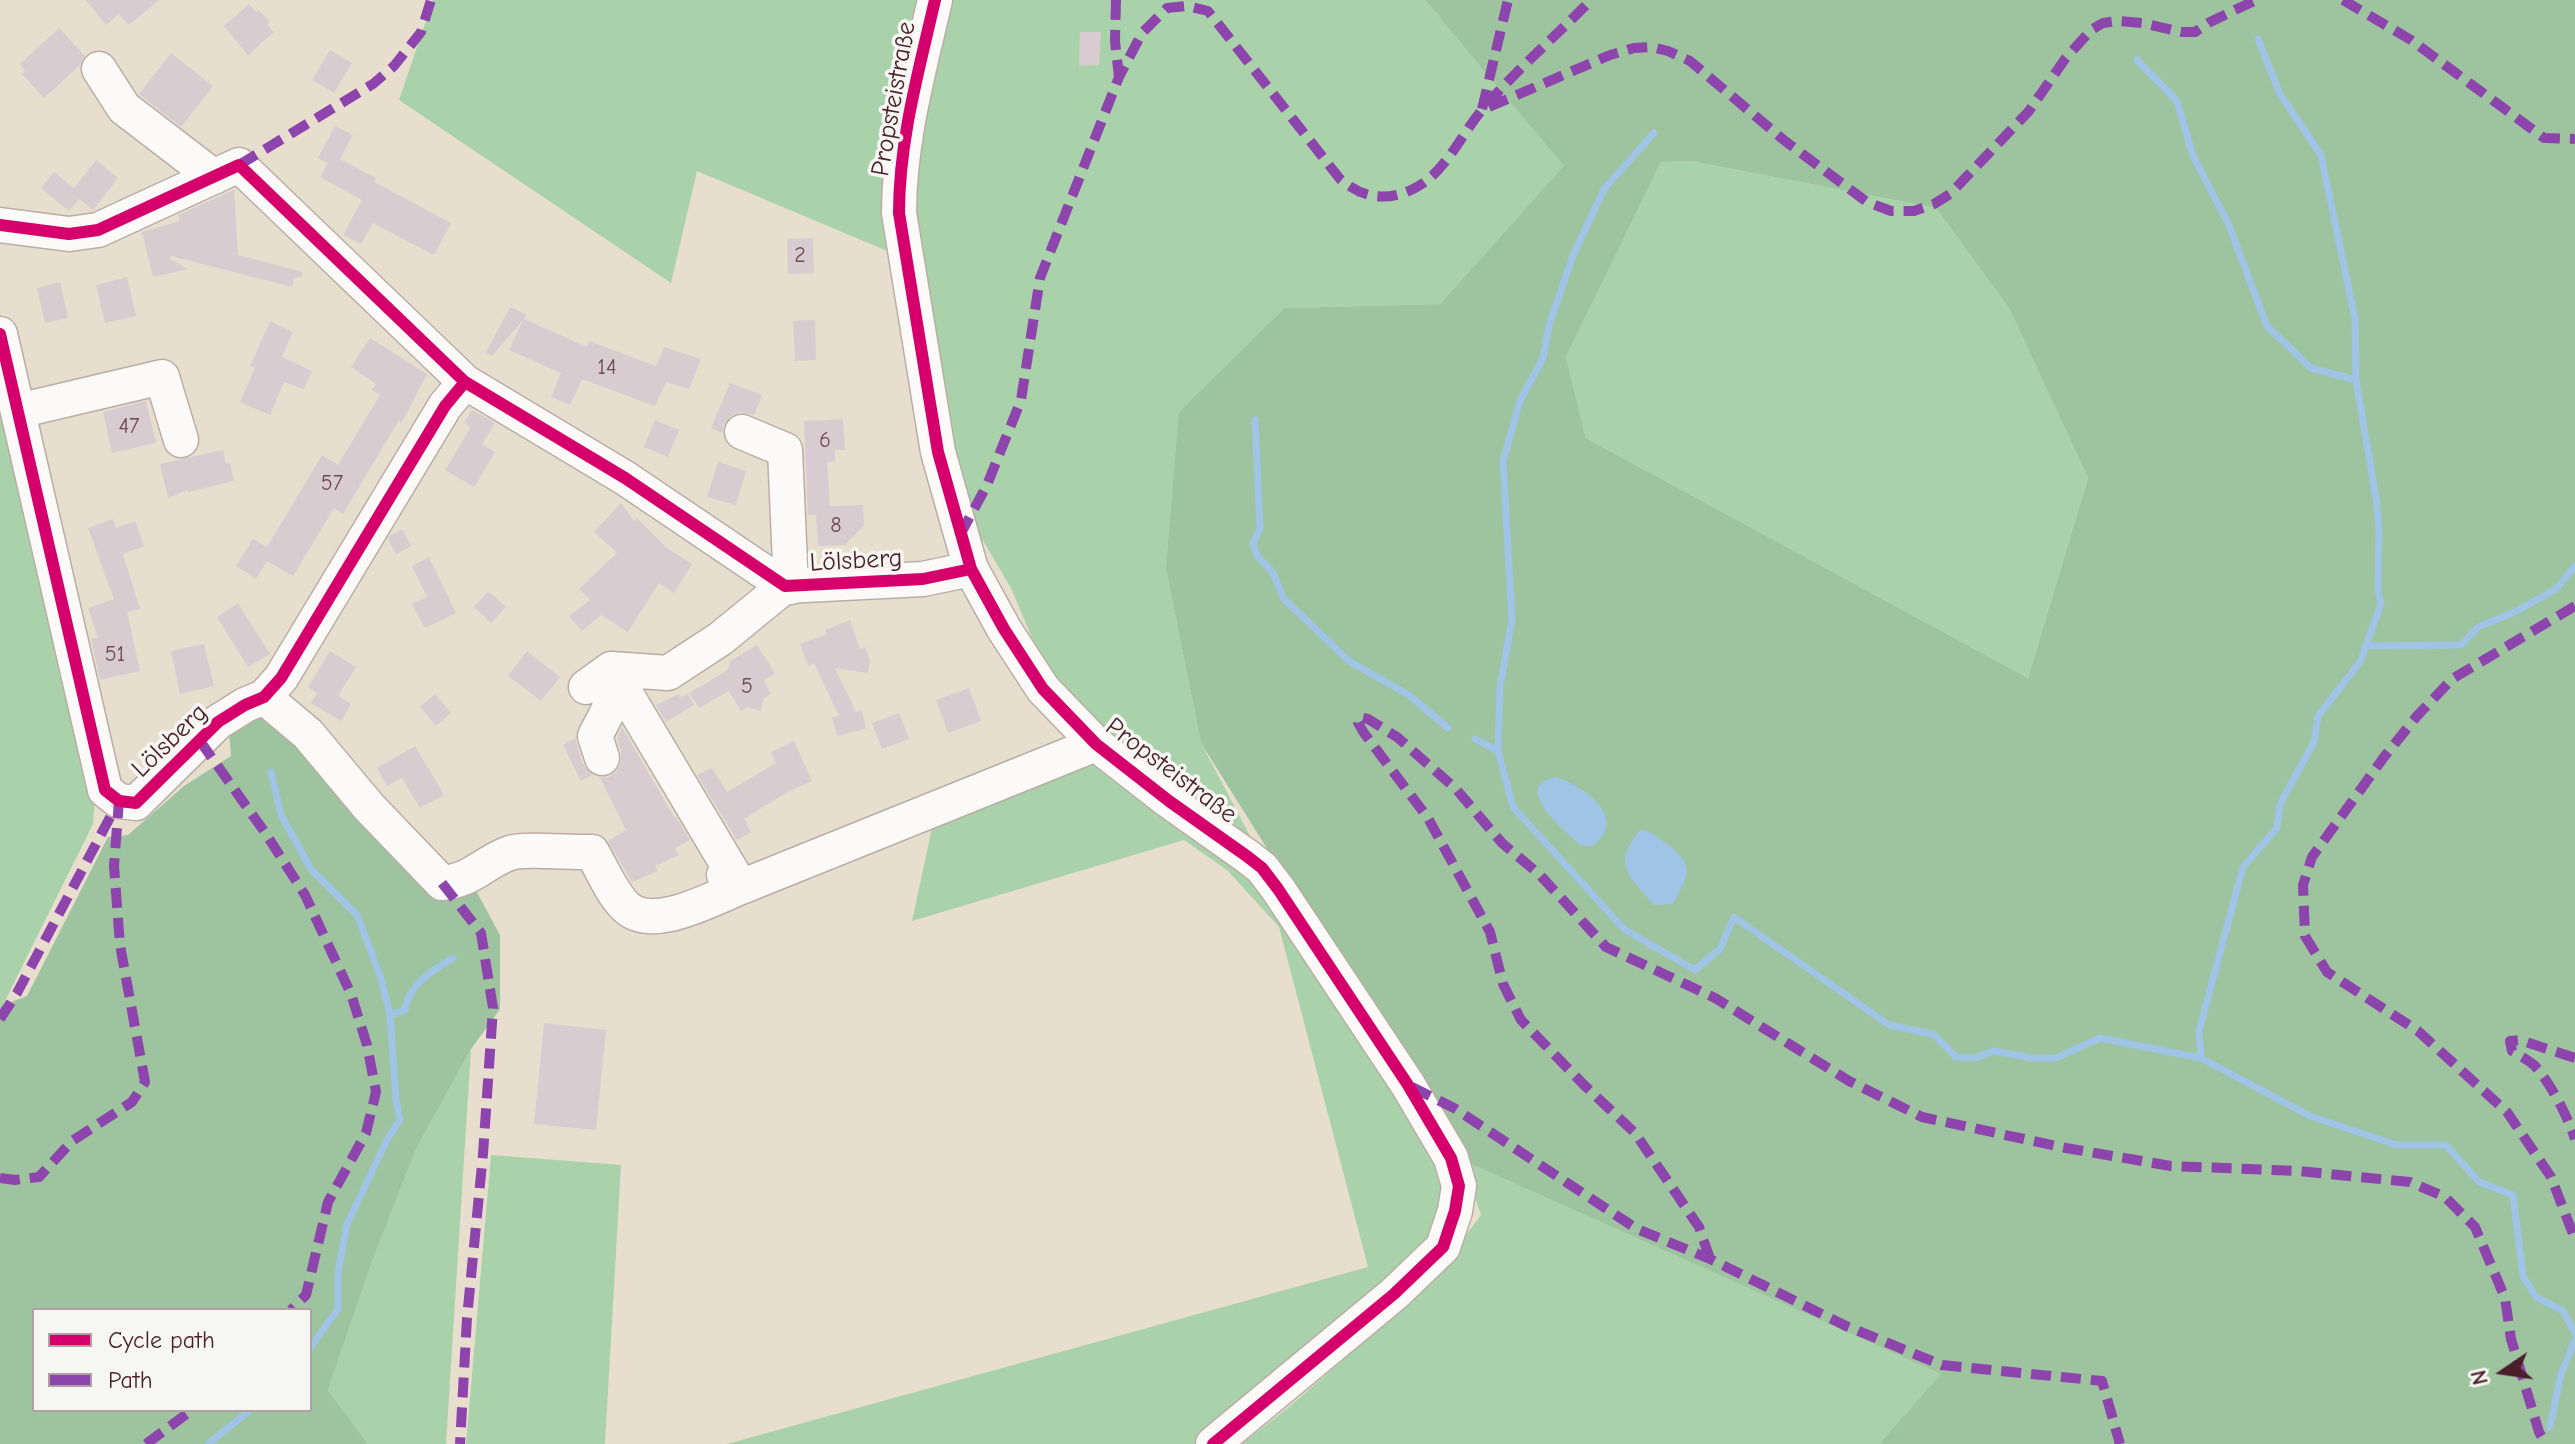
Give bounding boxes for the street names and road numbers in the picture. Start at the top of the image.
street label: Propsteistraße [865,19,923,179]
street label: Lölsberg [809,543,903,579]
street label: Lölsberg [126,697,214,785]
street label: Propsteistraße [1099,711,1243,831]

